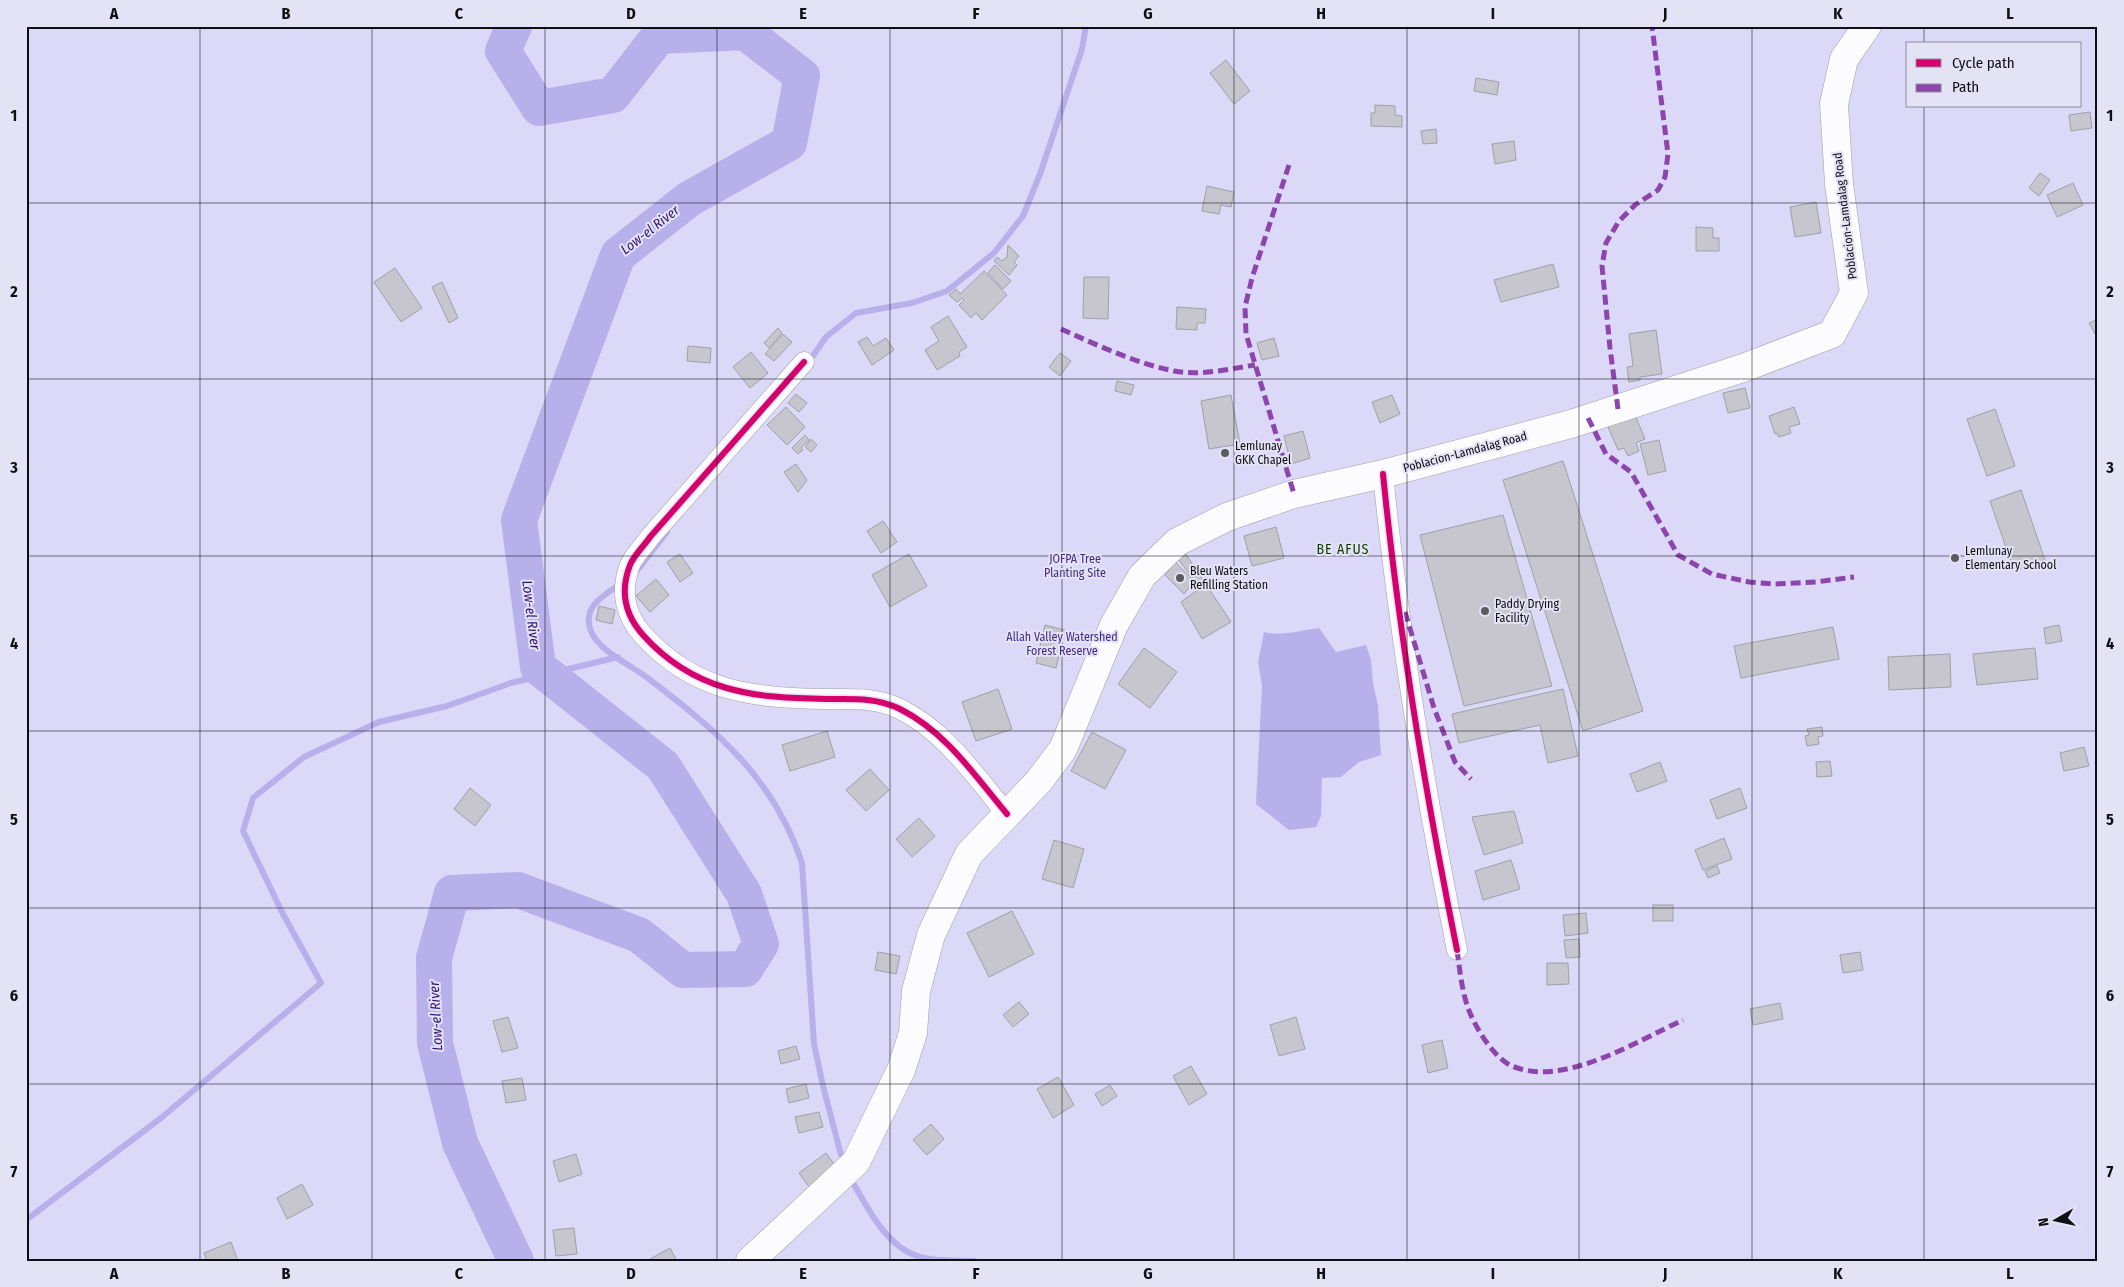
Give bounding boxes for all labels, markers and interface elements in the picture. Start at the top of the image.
text: A [109,4,119,23]
text: B [282,4,291,23]
text: C [455,4,464,23]
text: D [626,4,636,23]
text: E [799,4,807,23]
text: F [972,4,980,23]
text: G [1143,4,1153,23]
text: H [1316,4,1326,23]
text: I [1491,4,1495,23]
text: J [1662,4,1667,23]
text: K [1833,4,1843,23]
text: L [2006,4,2014,23]
legend [1906,42,2082,108]
text: Cycle path [1952,54,2015,72]
text: Path [1952,78,1979,96]
text: 1 [11,106,17,125]
text: 1 [2107,106,2113,125]
street label: Poblacion-Lamdalag Road [1830,152,1860,280]
water label: Low-el River [617,201,684,258]
text: 2 [9,282,18,301]
text: 2 [2105,282,2114,301]
street label: Poblacion-Lamdalag Road [1402,429,1528,475]
place label: Lemlunay GKK Chapel [1235,439,1291,467]
marker: Lemlunay GKK Chapel [1219,447,1231,459]
text: 3 [9,458,18,477]
text: 3 [2105,458,2114,477]
district label: BE AFUS [1316,541,1370,558]
place label: Lemlunay Elementary School [1965,544,2056,572]
park label: JOFPA Tree Planting Site [1044,552,1106,580]
marker: Lemlunay Elementary School [1949,552,1961,564]
place label: Bleu Waters Refilling Station [1190,564,1268,592]
marker: Bleu Waters Refilling Station [1174,572,1186,584]
water label: Low-el River [518,579,544,652]
place label: Paddy Drying Facility [1495,597,1559,625]
marker: Paddy Drying Facility [1479,605,1491,617]
park label: Allah Valley Watershed Forest Reserve [1006,630,1118,658]
text: 4 [10,634,18,653]
text: 4 [2106,634,2114,653]
text: 5 [10,810,18,829]
text: 5 [2106,810,2114,829]
water label: Low-el River [426,980,446,1051]
text: 6 [10,986,18,1005]
text: 6 [2106,986,2114,1005]
text: 7 [11,1162,18,1181]
text: 7 [2107,1162,2114,1181]
north arrow [2032,1194,2082,1244]
text: N [2035,1216,2053,1227]
text: A [109,1264,119,1283]
text: B [282,1264,291,1283]
text: C [455,1264,464,1283]
text: D [626,1264,636,1283]
text: E [799,1264,807,1283]
text: F [972,1264,980,1283]
text: G [1143,1264,1153,1283]
text: H [1316,1264,1326,1283]
text: I [1491,1264,1495,1283]
text: J [1662,1264,1667,1283]
text: K [1833,1264,1843,1283]
text: L [2006,1264,2014,1283]

